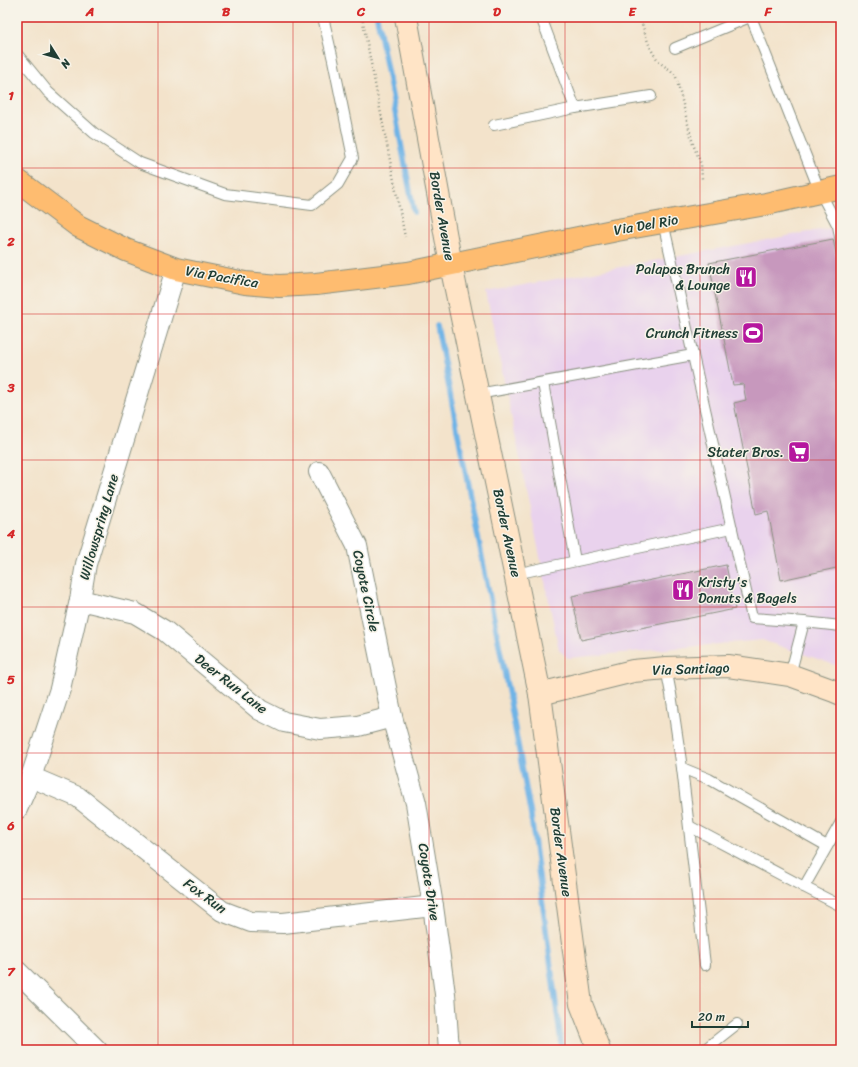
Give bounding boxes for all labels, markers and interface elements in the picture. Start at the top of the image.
text: A [85,0,94,23]
text: B [222,0,231,23]
text: C [356,0,366,23]
text: D [493,0,501,23]
text: E [628,0,637,23]
text: F [763,0,772,23]
north arrow [38,38,78,78]
text: N [55,54,76,73]
text: 1 [8,84,14,107]
street label: Border Avenue [422,169,462,263]
street label: Via Del Rio [612,207,680,243]
text: 2 [6,230,15,253]
place label: Palapas Brunch & Lounge [636,257,730,298]
street label: Via Pacifica [184,258,261,296]
restaurant icon: Palapas Brunch & Lounge [733,264,759,290]
sports icon: Crunch Fitness [740,320,766,346]
place label: Crunch Fitness [646,321,739,346]
text: 3 [6,376,15,399]
supermarket icon: Stater Bros. [786,439,812,465]
place label: Stater Bros. [707,440,784,465]
street label: Willowspring Lane [72,471,126,583]
street label: Border Avenue [485,486,529,580]
text: 4 [6,522,16,545]
street label: Coyote Circle [345,548,387,634]
place label: Kristy's Donuts & Bagels [698,570,797,611]
restaurant icon: Kristy's Donuts & Bagels [670,577,696,603]
street label: Deer Run Lane [189,647,273,721]
street label: Via Santiago [652,655,730,683]
text: 5 [7,668,15,691]
street label: Border Avenue [542,806,580,898]
text: 6 [6,814,15,837]
street label: Coyote Drive [411,841,447,923]
street label: Fox Run [178,871,233,921]
text: 7 [7,960,16,983]
scale bar [692,1003,748,1029]
text: 20 m [698,1006,725,1028]

